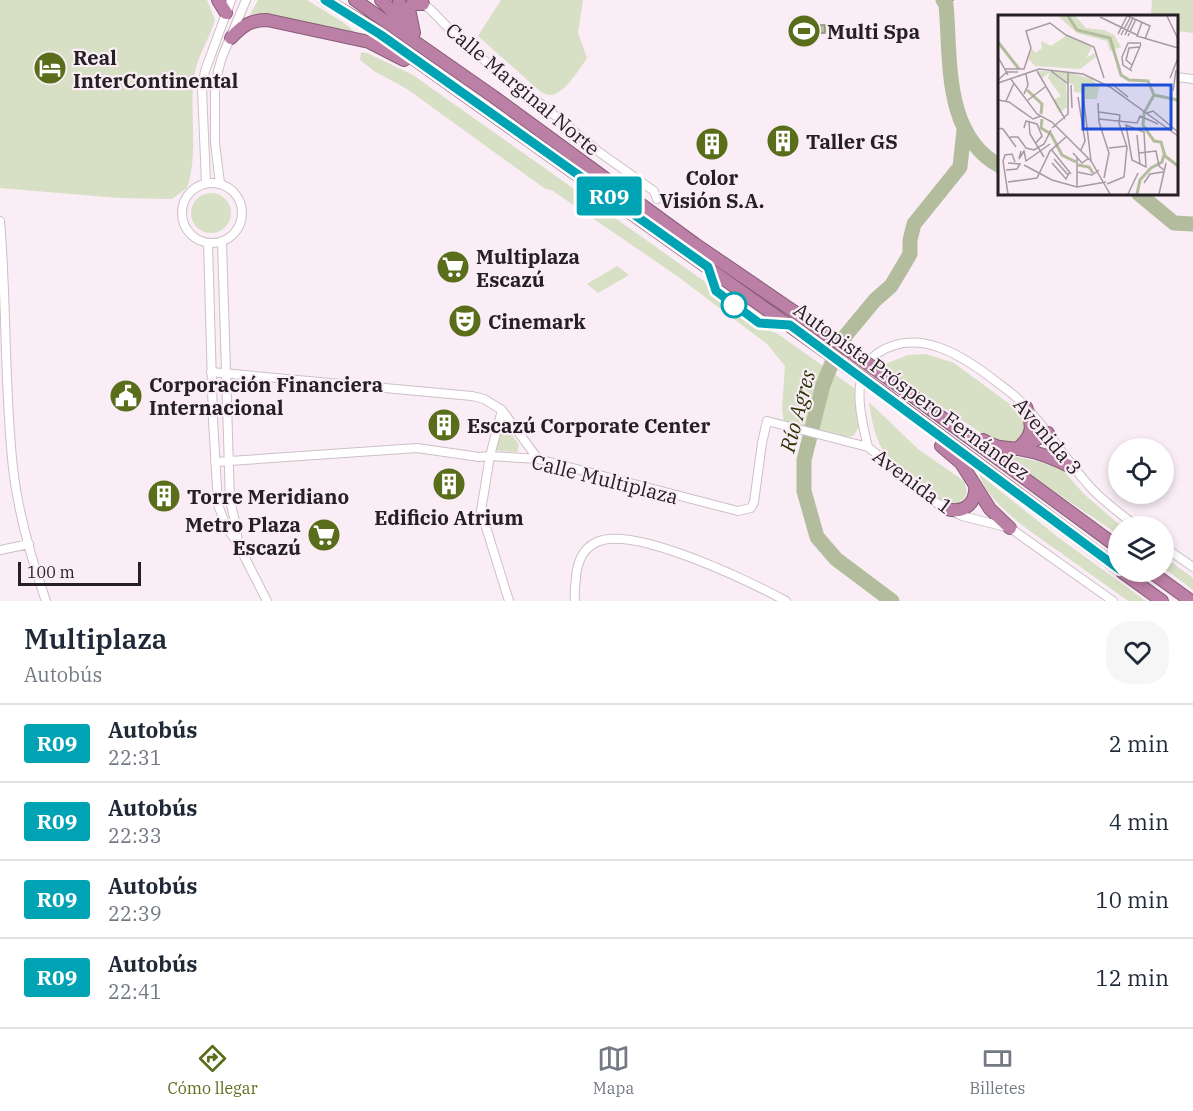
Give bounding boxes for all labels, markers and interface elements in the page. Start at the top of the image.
sports icon: Multi Spa [786,13,822,49]
inset map [998,15,1178,195]
street label: Calle Marginal Norte [440,17,606,161]
place label: Multi Spa [827,18,920,45]
place label: Real InterContinental [73,44,238,94]
hotel icon: Real InterContinental [32,50,68,86]
building icon: Taller GS [765,123,801,159]
building icon: Color Visión S.A. [694,126,730,162]
place label: Taller GS [806,128,898,155]
place label: Color Visión S.A. [660,164,765,214]
line badge: R09 [574,176,644,216]
text: R09 [589,182,629,210]
place label: Multiplaza Escazú [476,243,580,293]
supermarket icon: Multiplaza Escazú [435,249,471,285]
unlabelled marker [721,292,747,318]
street label: Autopista Próspero Fernández [788,296,1036,486]
theatre icon: Cinemark [447,303,483,339]
place label: Cinemark [488,308,586,335]
water label: Río Agres [772,367,821,456]
place label: Corporación Financiera Internacional [149,371,383,421]
public building icon: Corporación Financiera Internacional [108,378,144,414]
street label: Avenida 3 [1008,392,1088,480]
building icon: Escazú Corporate Center [426,407,462,443]
place label: Escazú Corporate Center [467,412,710,439]
map controls [1108,438,1174,582]
button: locate [1108,438,1174,504]
street label: Avenida 1 [868,442,958,520]
street label: Calle Multiplaza [529,448,681,510]
building icon: Edificio Atrium [431,466,467,502]
building icon: Torre Meridiano [146,478,182,514]
place label: Torre Meridiano [187,483,349,510]
place label: Edificio Atrium [374,504,524,531]
place label: Metro Plaza Escazú [185,511,301,561]
button: layers [1108,516,1174,582]
supermarket icon: Metro Plaza Escazú [306,517,342,553]
scale bar [18,559,141,586]
text: 100 m [27,562,75,582]
text: Multiplaza [24,620,167,657]
button: heart [1106,621,1169,684]
text: Autobús [24,661,102,688]
text: Autobús [108,715,197,744]
text: R09 [37,729,77,757]
text: 2 min [1109,729,1169,758]
text: 22:31 [108,744,162,771]
text: Autobús [108,793,197,822]
text: R09 [37,807,77,835]
text: 4 min [1109,807,1169,836]
text: 22:33 [108,822,162,849]
text: Autobús [108,871,197,900]
text: R09 [37,885,77,913]
text: 10 min [1096,885,1169,914]
text: 22:39 [108,900,162,927]
text: Autobús [108,949,197,978]
text: R09 [37,963,77,991]
text: 12 min [1096,963,1169,992]
text: 22:41 [108,978,162,1005]
tab: Cómo llegar [168,1042,258,1098]
tab: Mapa [593,1042,634,1098]
tab: Billetes [969,1042,1025,1098]

